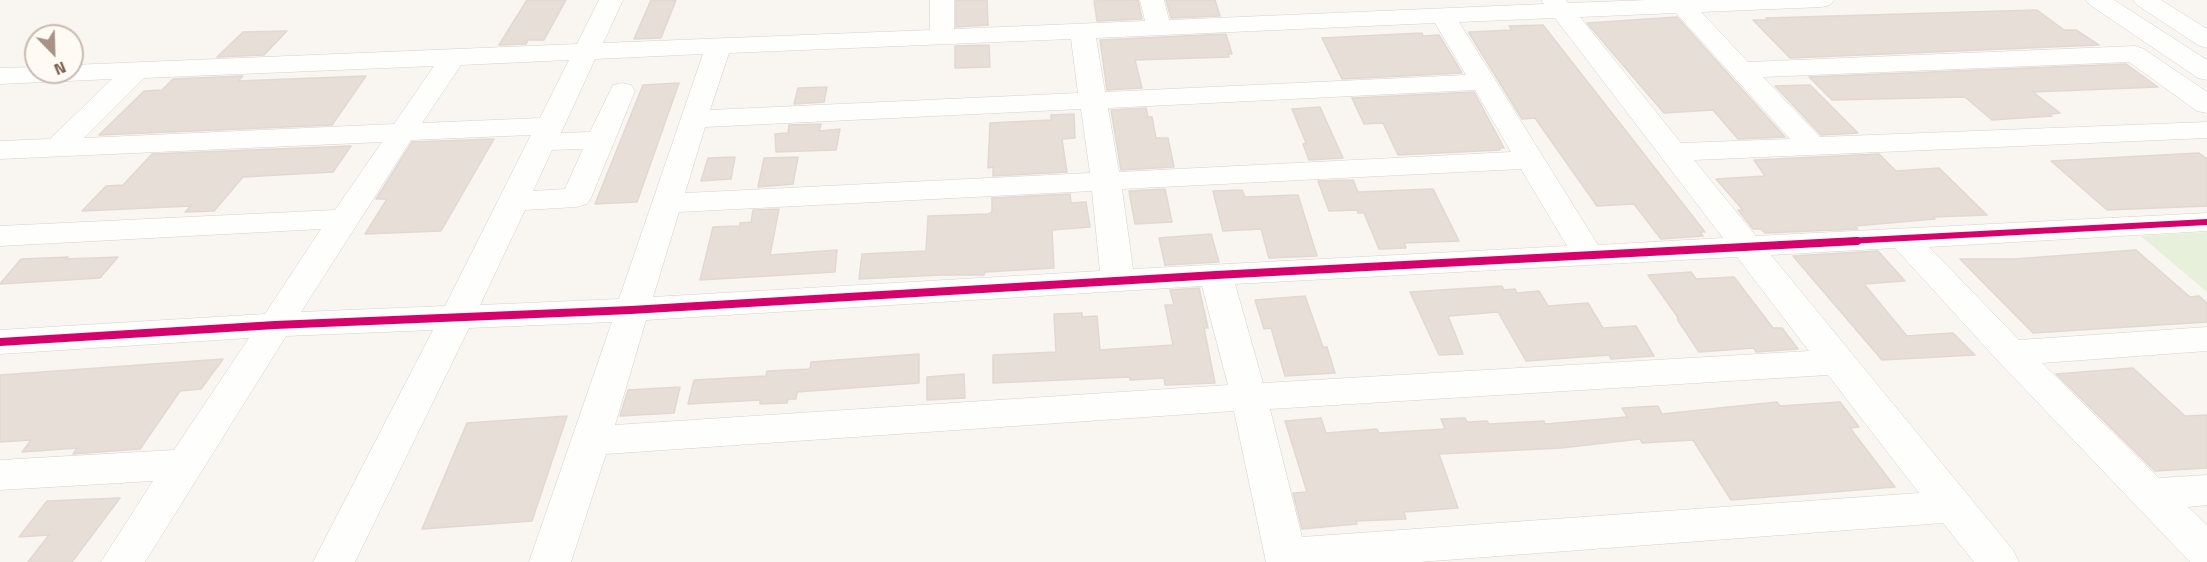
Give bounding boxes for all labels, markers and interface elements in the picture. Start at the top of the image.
north arrow [24,24,84,84]
text: N [50,56,70,82]

